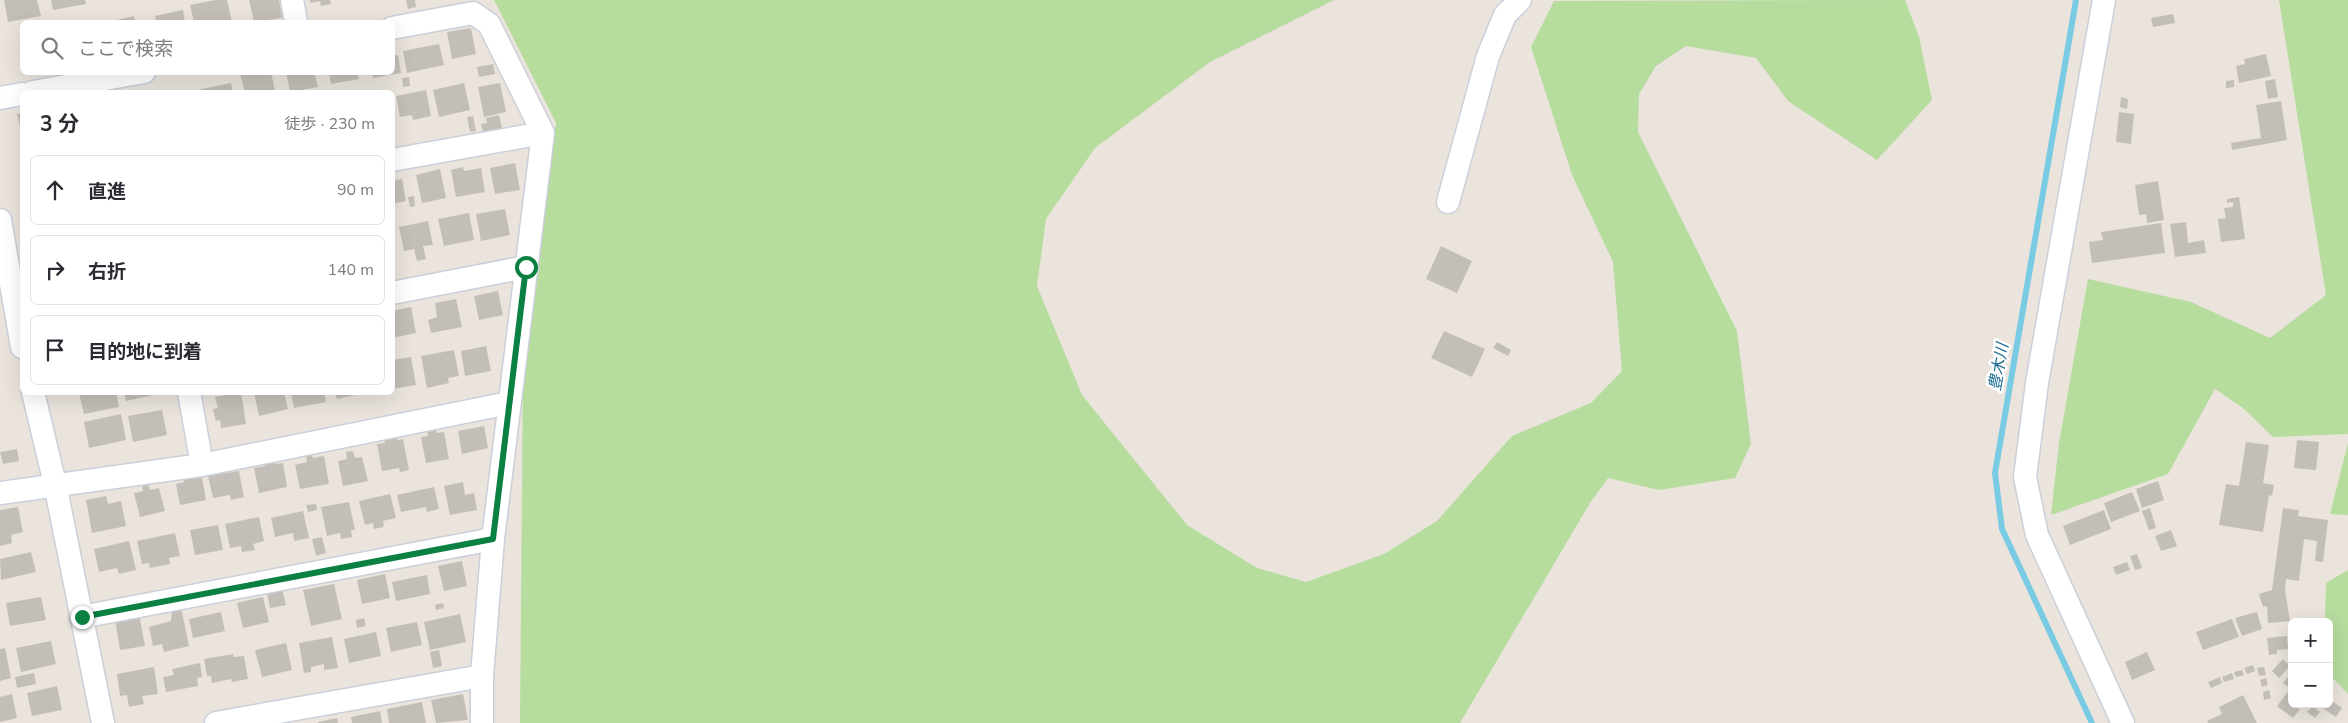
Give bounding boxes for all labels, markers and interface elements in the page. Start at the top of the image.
search box [20,20,395,75]
icon: search [38,34,66,62]
text: ここで検索 [78,36,173,62]
text: 3 分 [40,110,79,138]
text: 徒歩 · 230 m [285,113,375,135]
icon: ahead [41,176,69,204]
text: 直進 [88,179,126,205]
text: 90 m [337,179,374,201]
icon: right [41,256,69,284]
route start [515,256,538,279]
text: 右折 [88,259,126,285]
text: 140 m [327,259,374,281]
icon: arrive [41,336,69,364]
text: 目的地に到着 [88,339,202,365]
water label: 豊木川 [1984,339,2014,393]
route end [71,606,94,629]
map controls [2288,618,2333,708]
button: + [2288,618,2333,663]
button: − [2288,663,2333,708]

